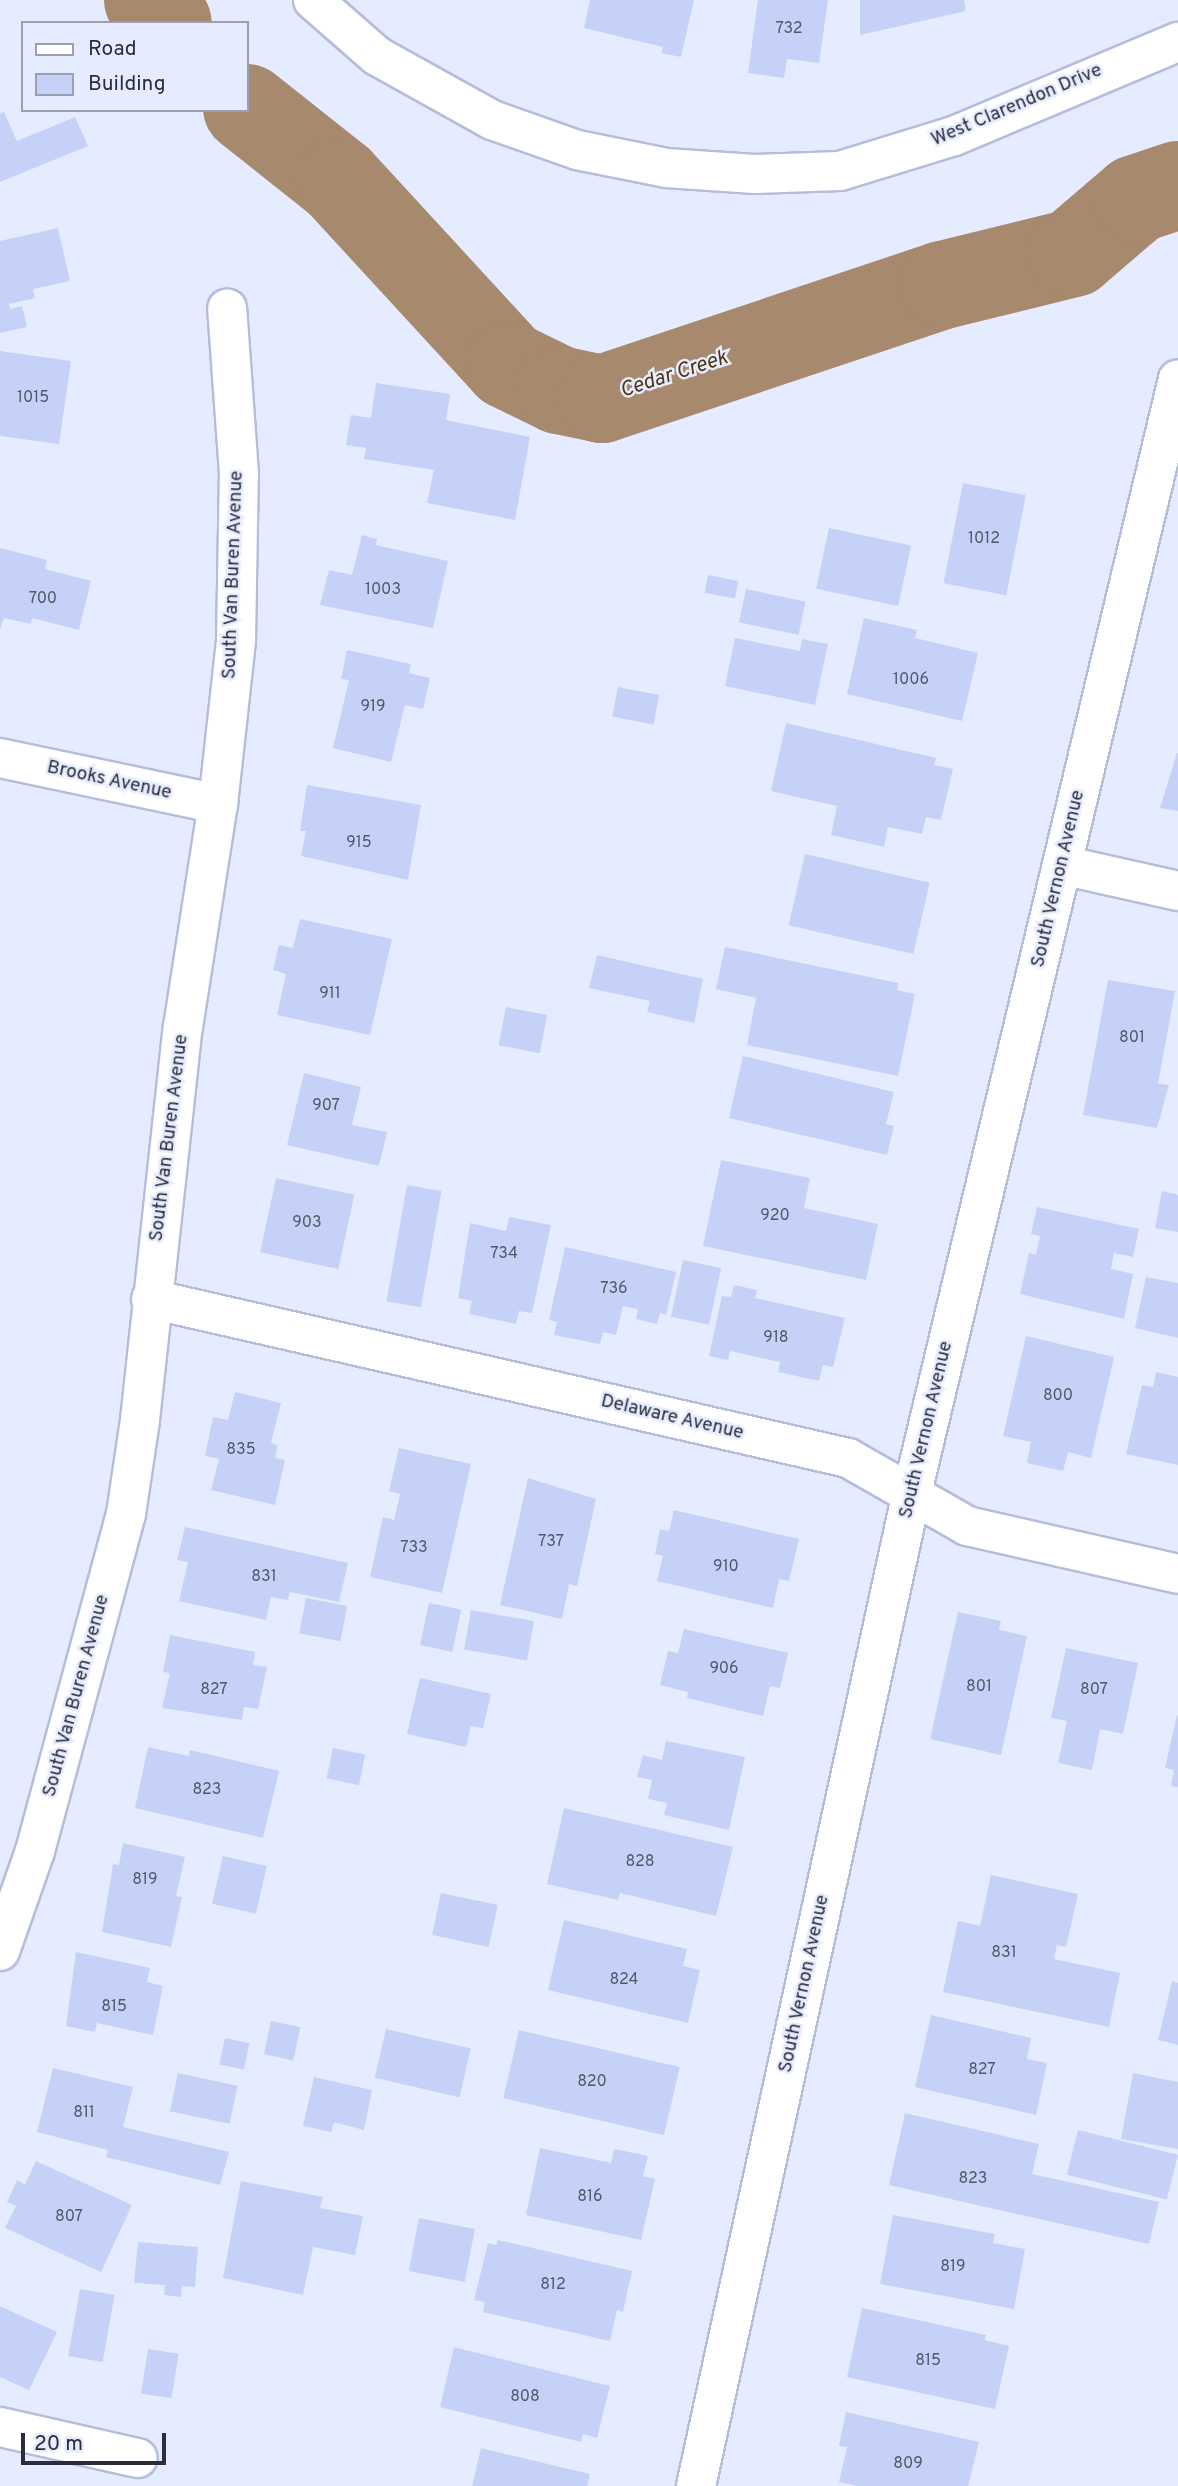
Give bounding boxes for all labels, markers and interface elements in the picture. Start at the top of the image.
house number: 732 [775,19,803,39]
legend [21,21,248,112]
text: Road [88,36,137,63]
street label: West Clarendon Drive [928,60,1106,152]
text: Building [88,71,166,98]
water label: Cedar Creek [617,346,731,404]
house number: 1015 [17,388,49,408]
street label: South Van Buren Avenue [219,470,249,680]
house number: 1012 [968,529,1000,549]
house number: 1003 [365,580,401,600]
house number: 700 [29,589,57,609]
house number: 1006 [893,670,929,690]
house number: 919 [360,697,386,717]
street label: Brooks Avenue [44,757,174,805]
street label: South Vernon Avenue [1027,787,1091,971]
house number: 915 [346,833,372,853]
house number: 911 [319,984,341,1004]
house number: 801 [1119,1028,1145,1048]
street label: South Van Buren Avenue [146,1032,194,1244]
house number: 907 [312,1096,340,1116]
house number: 920 [760,1206,790,1226]
house number: 903 [292,1213,322,1233]
house number: 734 [490,1244,518,1264]
house number: 736 [600,1279,628,1299]
house number: 918 [763,1328,789,1348]
street label: South Vernon Avenue [895,1338,959,1522]
house number: 800 [1043,1386,1073,1406]
street label: Delaware Avenue [598,1390,746,1446]
house number: 835 [226,1440,256,1460]
house number: 737 [538,1532,564,1552]
house number: 733 [400,1538,428,1558]
house number: 910 [713,1557,739,1577]
house number: 831 [251,1567,277,1587]
street label: South Van Buren Avenue [39,1592,115,1800]
house number: 906 [709,1659,739,1679]
house number: 801 [966,1677,992,1697]
house number: 827 [200,1680,228,1700]
house number: 807 [1080,1680,1108,1700]
house number: 823 [193,1780,221,1800]
house number: 828 [625,1852,655,1872]
house number: 819 [132,1870,158,1890]
street label: South Vernon Avenue [775,1892,835,2076]
house number: 831 [991,1943,1017,1963]
house number: 824 [609,1970,639,1990]
house number: 815 [101,1997,127,2017]
house number: 827 [968,2060,996,2080]
house number: 820 [577,2072,607,2092]
house number: 811 [73,2103,95,2123]
house number: 823 [959,2169,987,2189]
house number: 816 [577,2187,603,2207]
house number: 807 [55,2207,83,2227]
house number: 819 [940,2257,966,2277]
house number: 812 [540,2275,566,2295]
house number: 815 [915,2351,941,2371]
house number: 808 [510,2387,540,2407]
scale bar [24,2420,170,2464]
text: 20 m [34,2431,83,2458]
house number: 809 [893,2454,923,2474]

